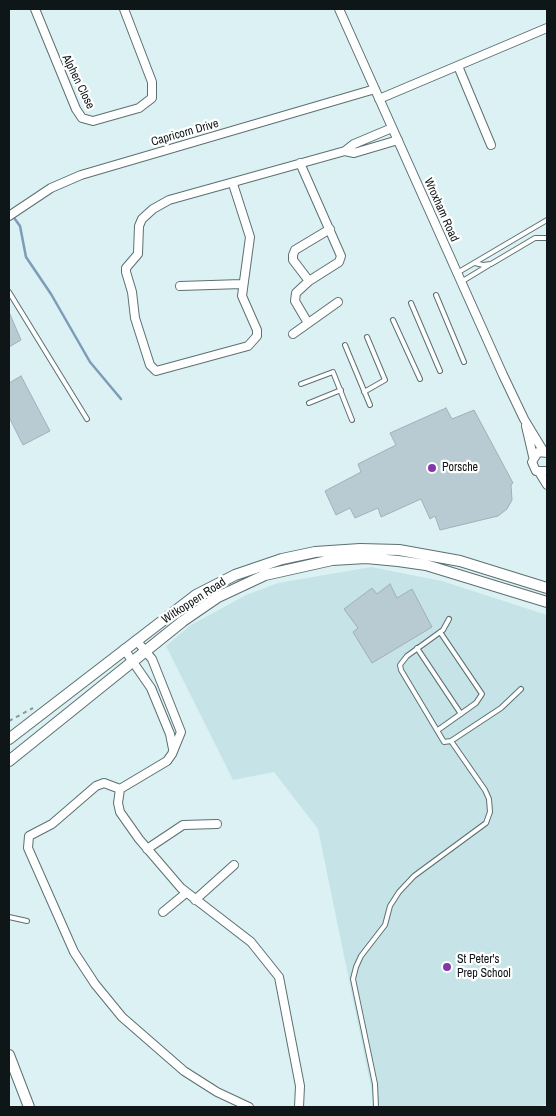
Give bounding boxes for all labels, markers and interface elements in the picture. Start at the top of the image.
street label: Alphen Close [59,53,97,111]
street label: Capricorn Drive [150,117,220,149]
street label: Wroxham Road [421,176,461,244]
place label: Porsche [442,461,478,475]
marker: Porsche [426,462,438,474]
street label: Witkoppen Road [159,575,229,627]
place label: St Peter's Prep School [457,953,511,981]
marker: St Peter's Prep School [441,961,453,973]

